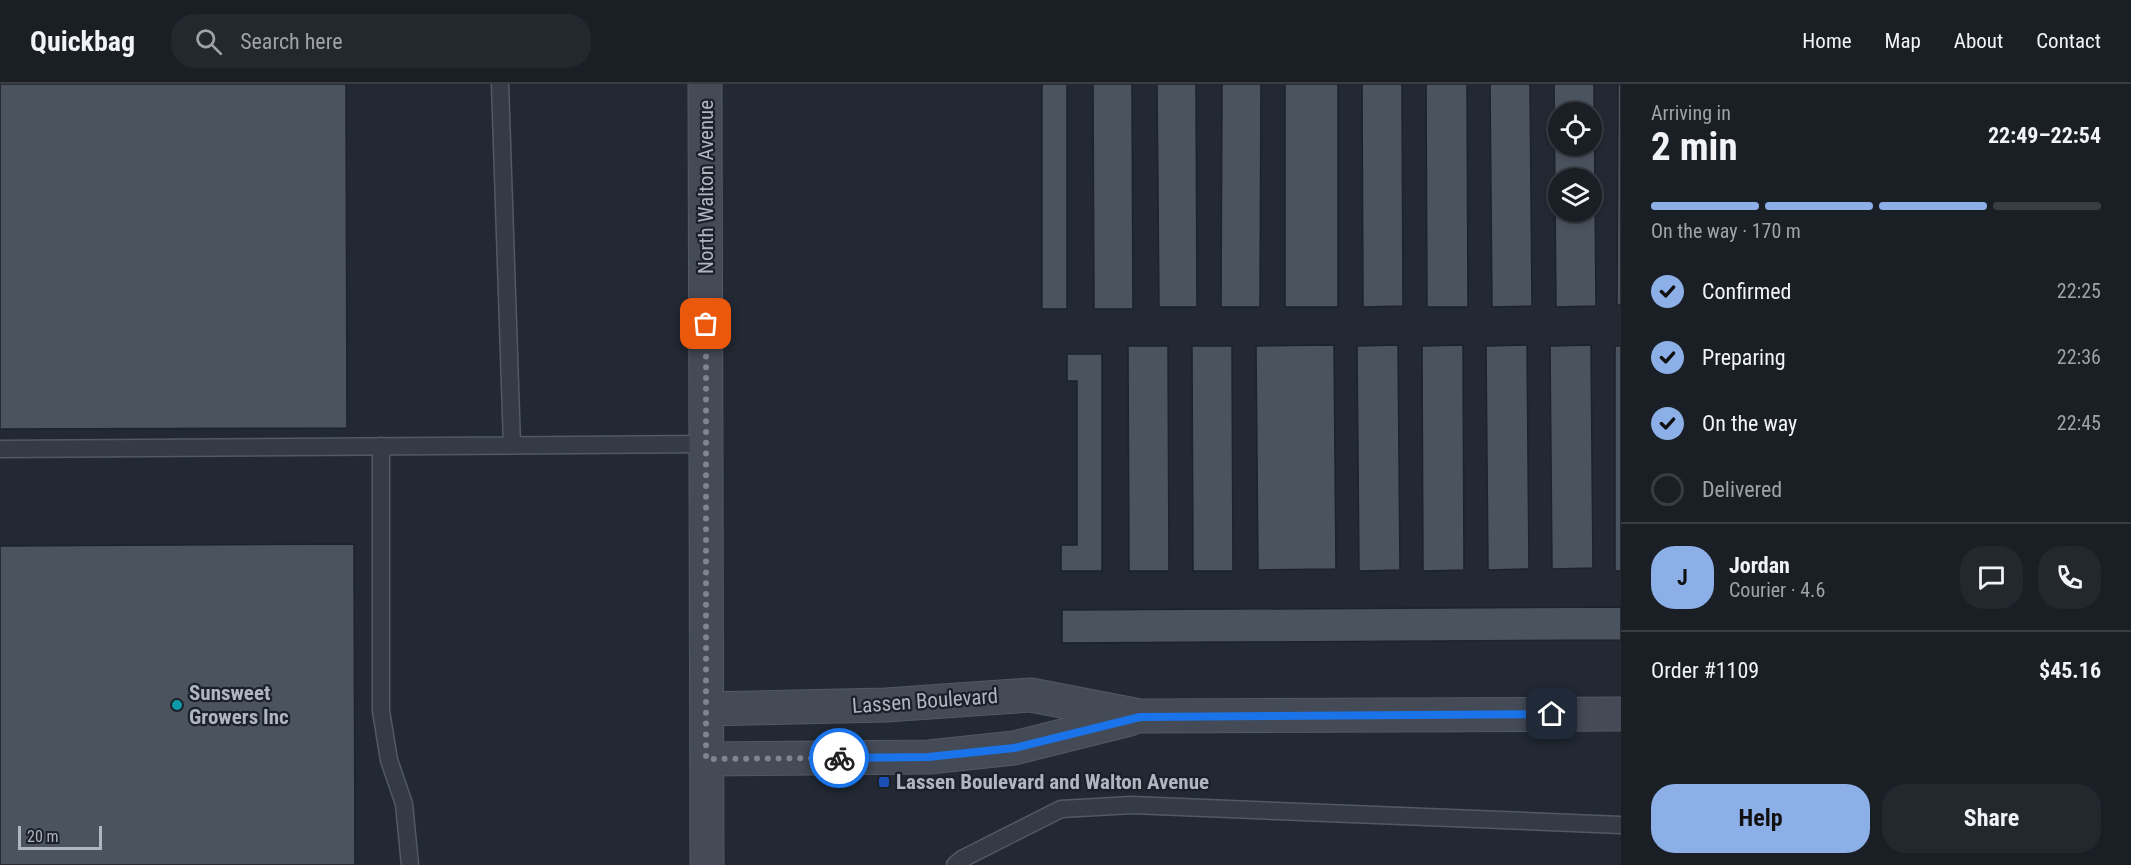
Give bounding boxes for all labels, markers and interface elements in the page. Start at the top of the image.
search box [171,14,591,68]
text: Quickbag [30,25,135,58]
icon: search [192,25,225,58]
text: Search here [240,29,342,54]
text: Home [1802,29,1852,53]
text: Map [1885,29,1921,53]
text: About [1954,29,2003,53]
text: Contact [2036,29,2101,53]
street label: North Walton Avenue [694,100,718,274]
text: Arriving in [1651,101,1731,125]
map controls [1548,102,1602,222]
button: locate [1548,102,1602,156]
text: 22:49–22:54 [1988,123,2101,148]
text: 2 min [1651,124,1738,170]
button: layers [1548,168,1602,222]
text: On the way · 170 m [1651,219,1801,243]
icon: check [1651,275,1684,308]
text: Confirmed [1702,279,1791,304]
text: 22:25 [2057,279,2101,303]
pin [680,298,731,349]
icon: bag [689,307,722,340]
icon: check [1651,341,1684,374]
text: Preparing [1702,345,1786,370]
text: 22:36 [2057,345,2101,369]
icon: check [1651,407,1684,440]
text: On the way [1702,411,1797,436]
text: 22:45 [2057,411,2101,435]
text: Delivered [1702,477,1782,502]
button: chat [1960,546,2023,609]
button: phone [2038,546,2101,609]
text: Jordan [1729,553,1790,578]
text: J [1677,565,1688,590]
text: Courier · 4.6 [1729,578,1825,602]
text: Order #1109 [1651,658,1759,683]
text: $45.16 [2039,658,2101,683]
place label: Sunsweet Growers Inc [189,681,289,729]
street label: Lassen Boulevard [851,684,999,718]
pin [1526,688,1577,739]
icon: home [1535,697,1568,730]
marker: Sunsweet Growers Inc [170,698,184,712]
courier [809,728,869,788]
icon: bike [823,742,856,775]
place label: Lassen Boulevard and Walton Avenue [896,770,1209,794]
marker: Lassen Boulevard and Walton Avenue [877,775,891,789]
button: Help [1651,784,1870,853]
button: Share [1882,784,2101,853]
scale bar [18,823,102,850]
text: 20 m [27,827,59,846]

